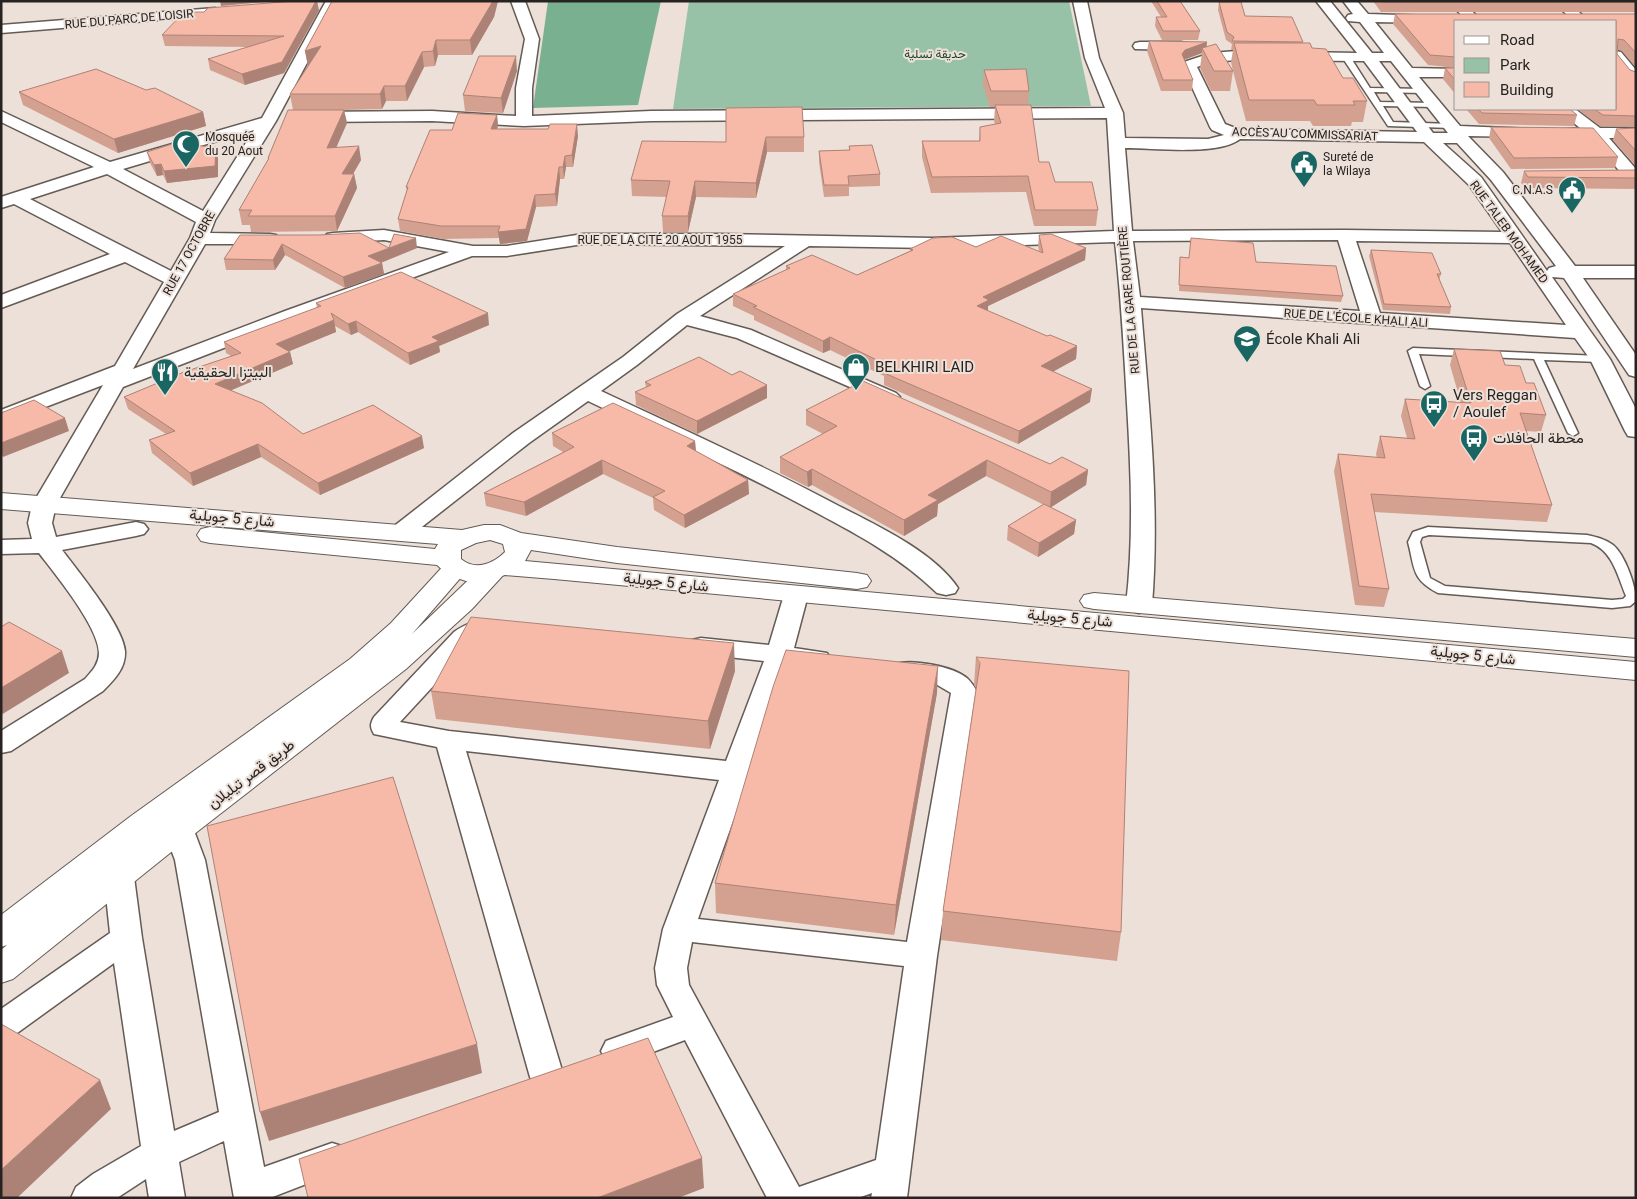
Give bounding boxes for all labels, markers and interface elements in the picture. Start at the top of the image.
street label: RUE DU PARC DE LOISIR [64,6,195,32]
legend [1454,20,1617,110]
text: Road [1500,31,1534,49]
park label: حديقة تسلية [904,47,966,61]
text: Park [1500,56,1531,74]
text: Building [1500,81,1554,99]
street label: ACCÈS AU COMMISSARIAT [1232,123,1378,144]
mosque icon: Mosquée du 20 Aout [171,129,201,168]
place label: Mosquée du 20 Aout [205,130,263,158]
public building icon: Sureté de la Wilaya [1289,149,1319,188]
place label: Sureté de la Wilaya [1323,150,1373,178]
public building icon: C.N.A.S [1557,175,1587,214]
street label: RUE TALEB MOHAMED [1467,178,1551,286]
place label: C.N.A.S [1512,183,1553,197]
street label: RUE 17 OCTOBRE [160,208,218,298]
street label: RUE DE LA GARE ROUTIÈRE [1115,225,1142,374]
street label: RUE DE LA CITÉ 20 AOUT 1955 [577,232,743,247]
street label: RUE DE L'ÉCOLE KHALI ALI [1283,305,1429,330]
school or university icon: École Khali Ali [1232,324,1262,363]
place label: École Khali Ali [1266,330,1360,348]
shop icon: BELKHIRI LAID [841,352,871,391]
restaurant icon: البيتزا الحقيقية [150,357,180,396]
place label: BELKHIRI LAID [875,358,974,376]
place label: البيتزا الحقيقية [184,363,272,381]
place label: Vers Reggan / Aoulef [1453,386,1537,421]
bus stop icon: Vers Reggan / Aoulef [1419,389,1449,428]
bus stop icon: محطة الحافلات [1459,423,1489,462]
place label: محطة الحافلات [1493,429,1584,447]
street label: شارع 5 جويلية [188,505,276,533]
street label: شارع 5 جويلية [622,569,710,597]
street label: شارع 5 جويلية [1026,605,1114,633]
street label: شارع 5 جويلية [1429,642,1517,670]
street label: طريق قصر تيليلان [204,735,299,813]

